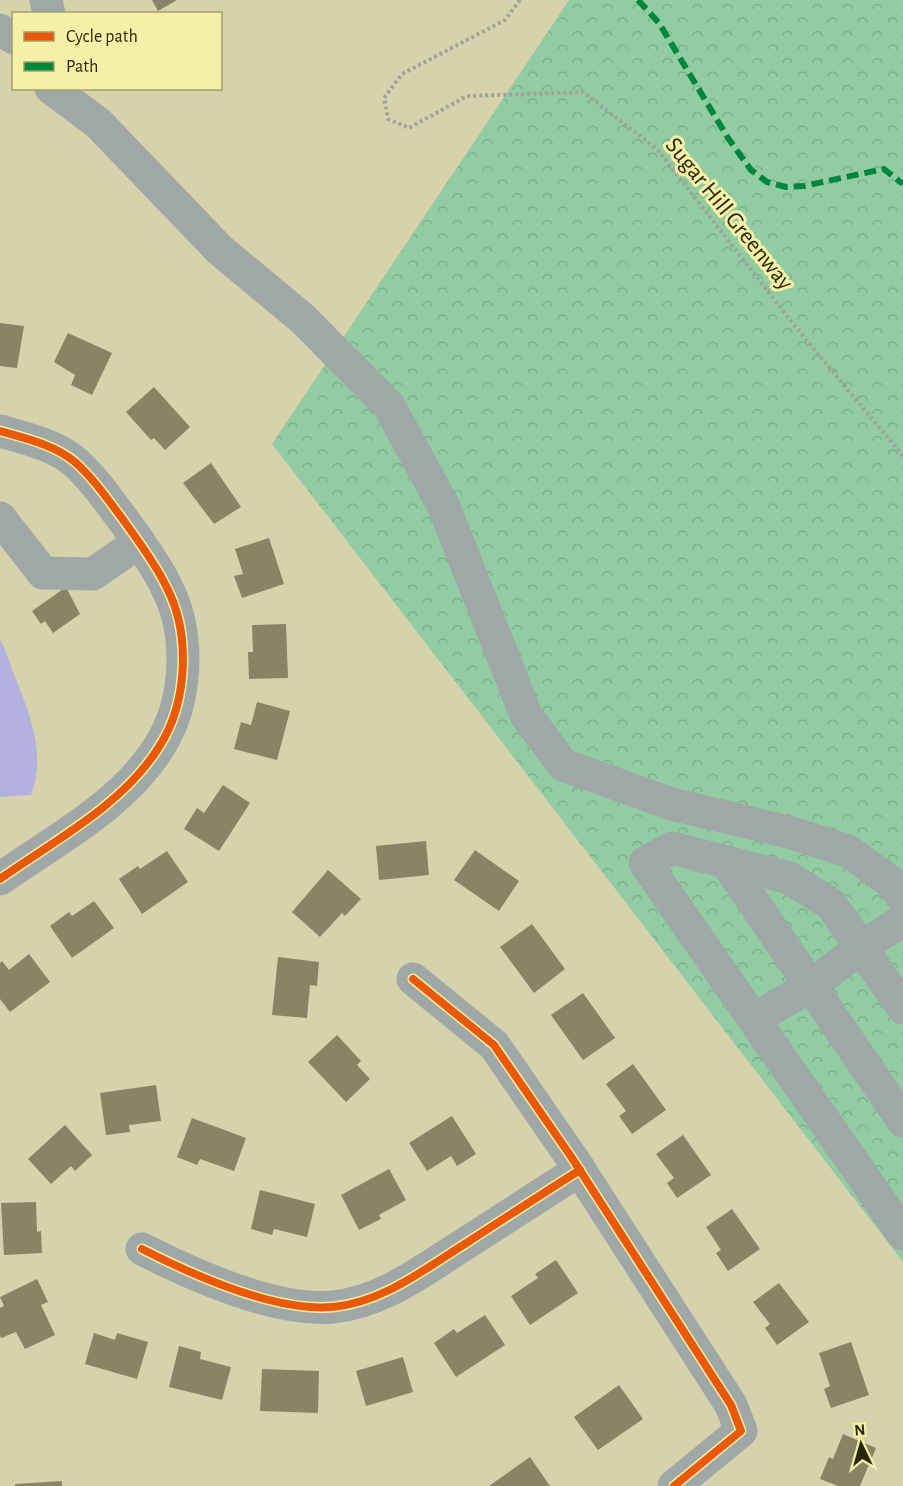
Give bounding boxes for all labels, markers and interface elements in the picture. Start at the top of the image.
legend [12,12,222,90]
text: Cycle path [66,28,138,46]
text: Path [66,58,98,76]
street label: Sugar Hill Greenway [660,133,798,295]
north arrow [831,1414,891,1474]
text: N [854,1422,866,1439]

